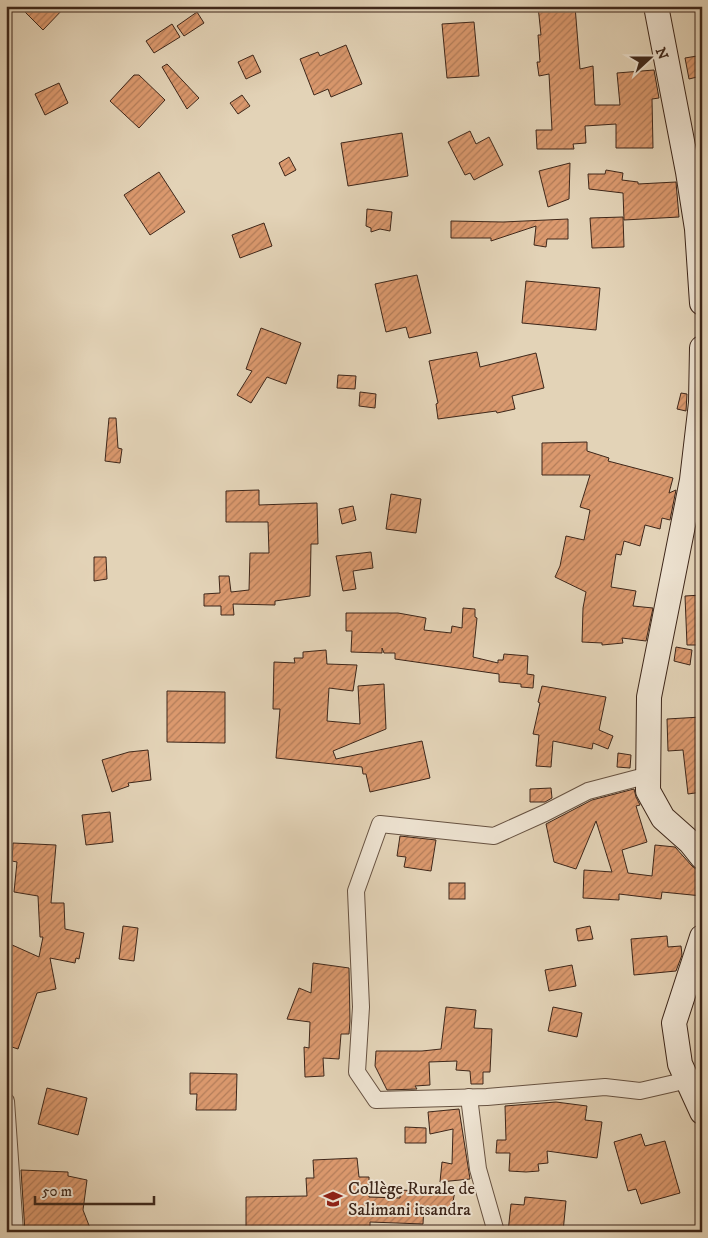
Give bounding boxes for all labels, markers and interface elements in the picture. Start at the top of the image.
north arrow [626,32,676,82]
text: N [651,45,672,63]
scale bar [35,1173,154,1205]
place label: Collège Rurale de Salimani itsandra [348,1178,475,1221]
text: 50 m [42,1182,72,1201]
school or university icon: Collège Rurale de Salimani itsandra [322,1188,344,1210]

